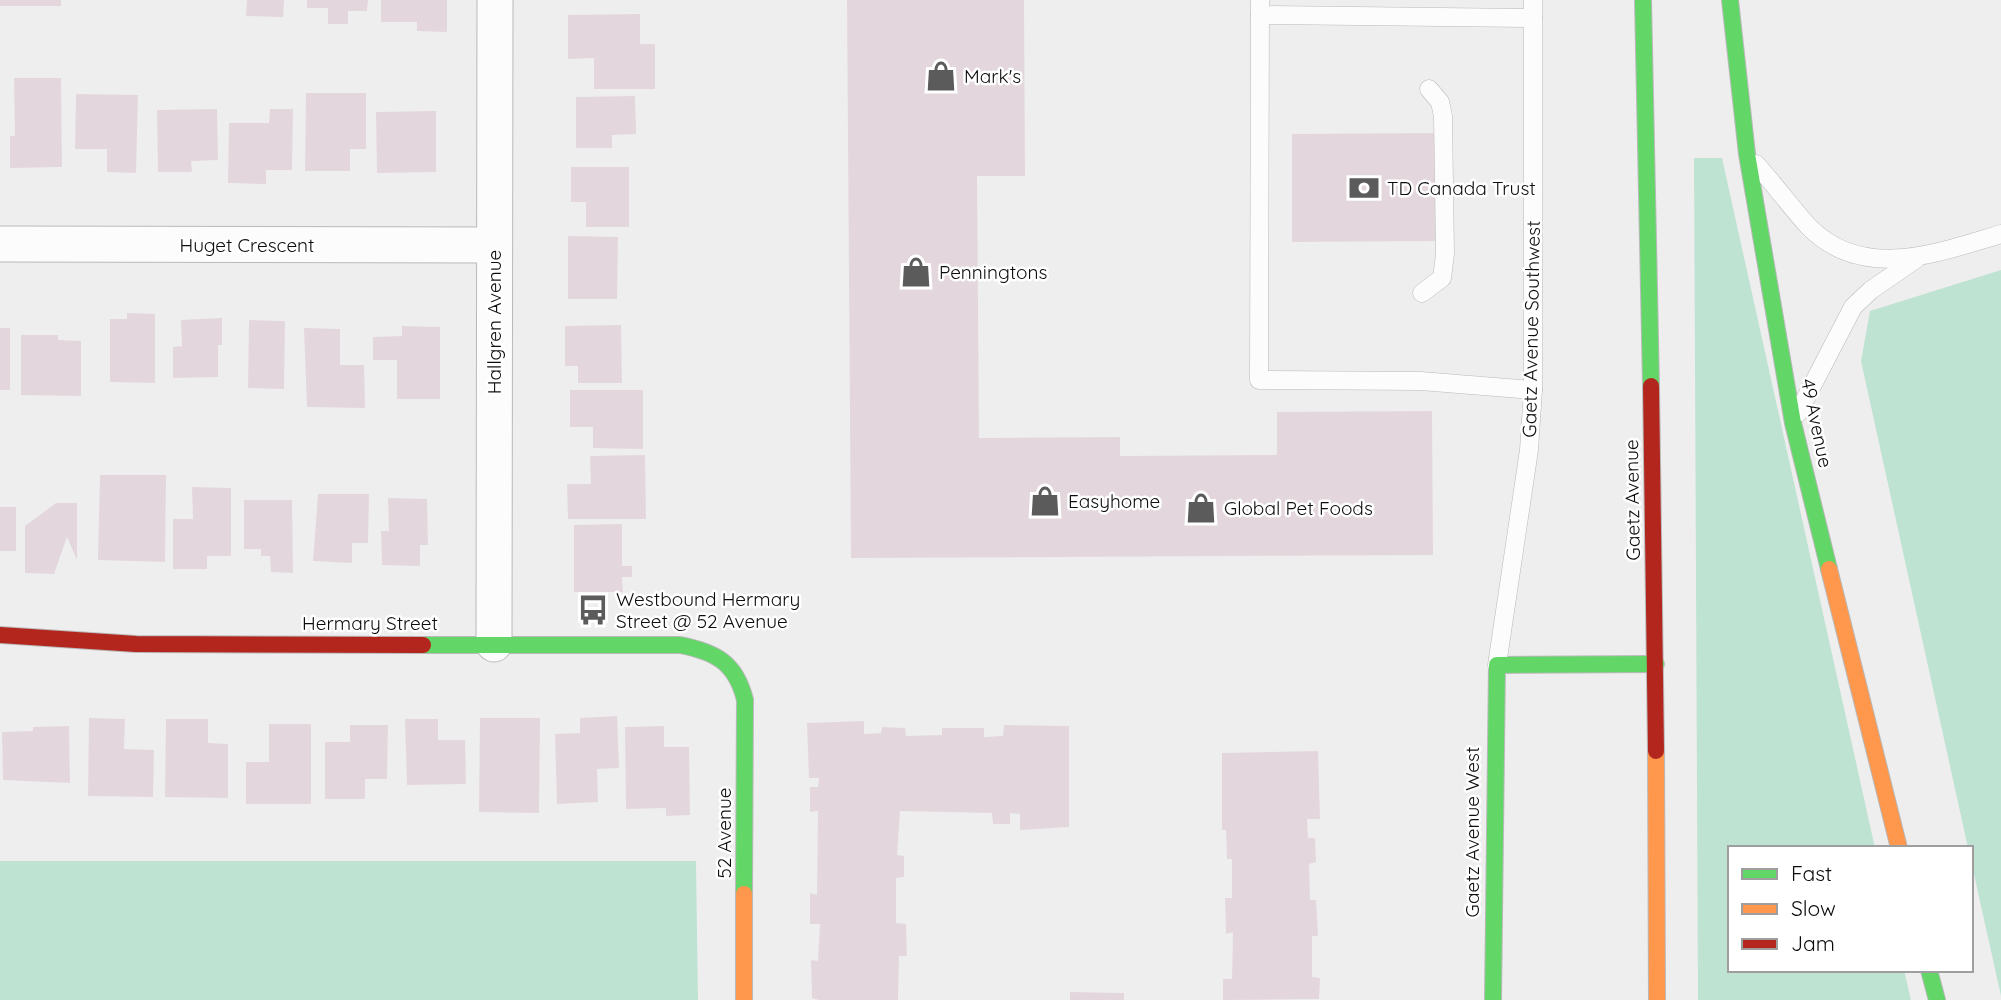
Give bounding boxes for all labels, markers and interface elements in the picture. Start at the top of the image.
shop icon: Mark's [924,59,958,93]
place label: Mark's [964,64,1021,88]
bank icon: TD Canada Trust [1347,171,1381,205]
place label: TD Canada Trust [1387,176,1536,200]
street label: Gaetz Avenue Southwest [1517,220,1545,438]
street label: Huget Crescent [179,233,315,257]
street label: Hallgren Avenue [482,250,506,394]
shop icon: Penningtons [899,255,933,289]
place label: Penningtons [939,260,1048,284]
street label: 49 Avenue [1796,376,1838,470]
street label: Gaetz Avenue [1619,439,1645,561]
shop icon: Easyhome [1028,484,1062,518]
place label: Easyhome [1068,489,1160,513]
shop icon: Global Pet Foods [1184,491,1218,525]
place label: Global Pet Foods [1224,496,1373,520]
place label: Westbound Hermary Street @ 52 Avenue [616,587,800,633]
bus stop icon: Westbound Hermary Street @ 52 Avenue [576,593,610,627]
street label: Hermary Street [302,611,438,635]
street label: Gaetz Avenue West [1460,747,1484,917]
street label: 52 Avenue [712,787,736,879]
legend [1728,846,1973,972]
text: Fast [1791,860,1832,886]
text: Slow [1791,895,1836,921]
text: Jam [1791,930,1835,956]

